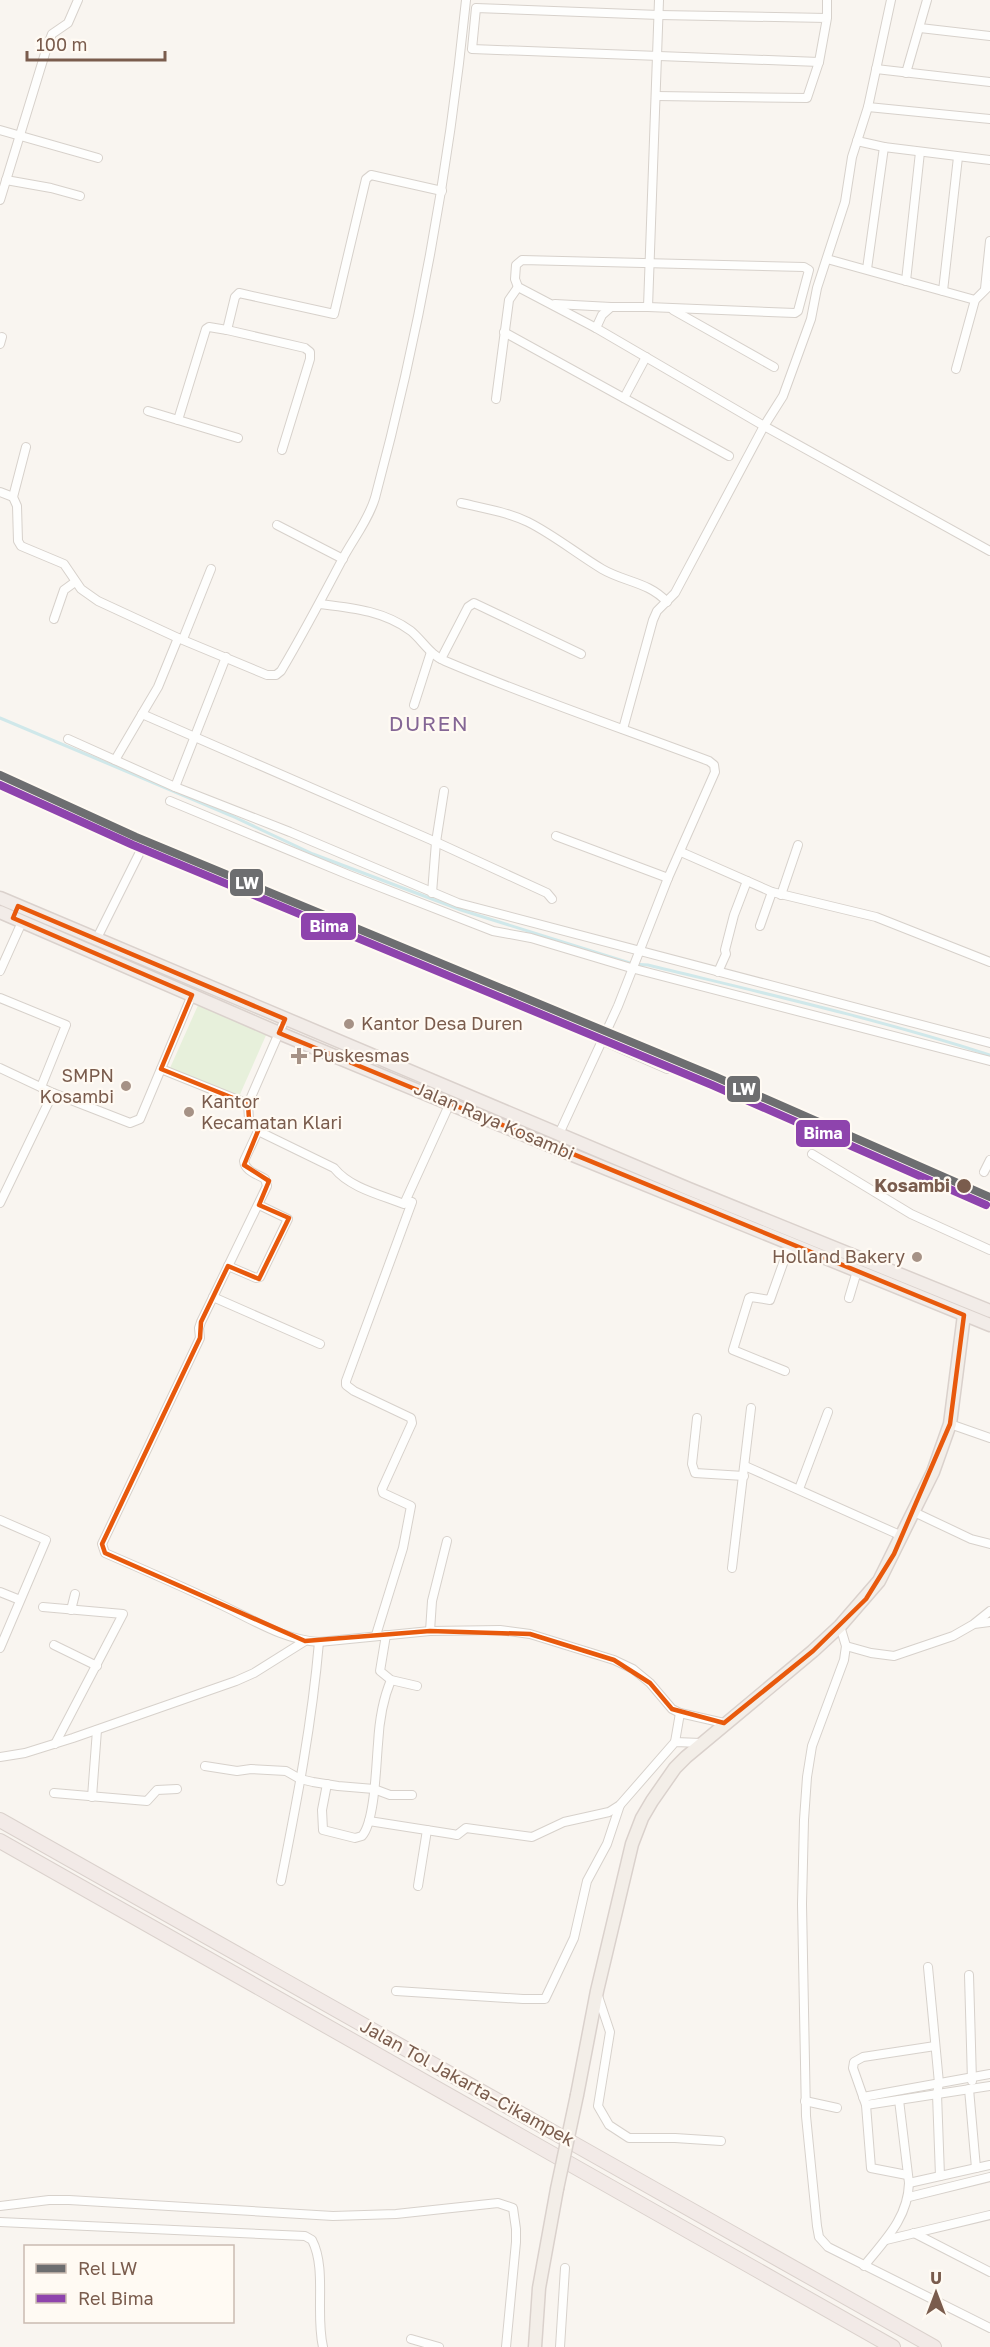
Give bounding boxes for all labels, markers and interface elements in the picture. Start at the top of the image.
scale bar [27,24,165,62]
text: 100 m [36,33,87,55]
district label: DUREN [389,710,469,736]
line badge: LW [229,868,264,897]
text: LW [235,873,259,893]
line badge: Bima [300,912,357,941]
text: Bima [310,916,348,936]
place label: Kantor Desa Duren [361,1012,523,1034]
marker: Kantor Desa Duren [342,1017,356,1031]
place label: Puskesmas [312,1044,410,1066]
marker: Puskesmas [290,1047,308,1065]
place label: SMPN Kosambi [40,1064,114,1107]
line badge: LW [726,1075,761,1103]
street label: Jalan Raya Kosambi [411,1076,578,1164]
marker: SMPN Kosambi [119,1079,133,1093]
text: LW [732,1079,756,1099]
place label: Kantor Kecamatan Klari [201,1090,342,1133]
marker: Kantor Kecamatan Klari [182,1105,196,1119]
line badge: Bima [795,1119,851,1148]
text: Bima [804,1123,842,1143]
place label: Kosambi [874,1174,950,1196]
marker: Kosambi [955,1177,973,1195]
place label: Holland Bakery [772,1245,905,1267]
marker: Holland Bakery [910,1250,924,1264]
street label: Jalan Tol Jakarta–Cikampek [356,2014,579,2150]
legend [24,2245,234,2323]
text: Rel LW [78,2257,137,2279]
north arrow [906,2263,966,2323]
text: U [930,2268,942,2288]
text: Rel Bima [78,2287,154,2309]

